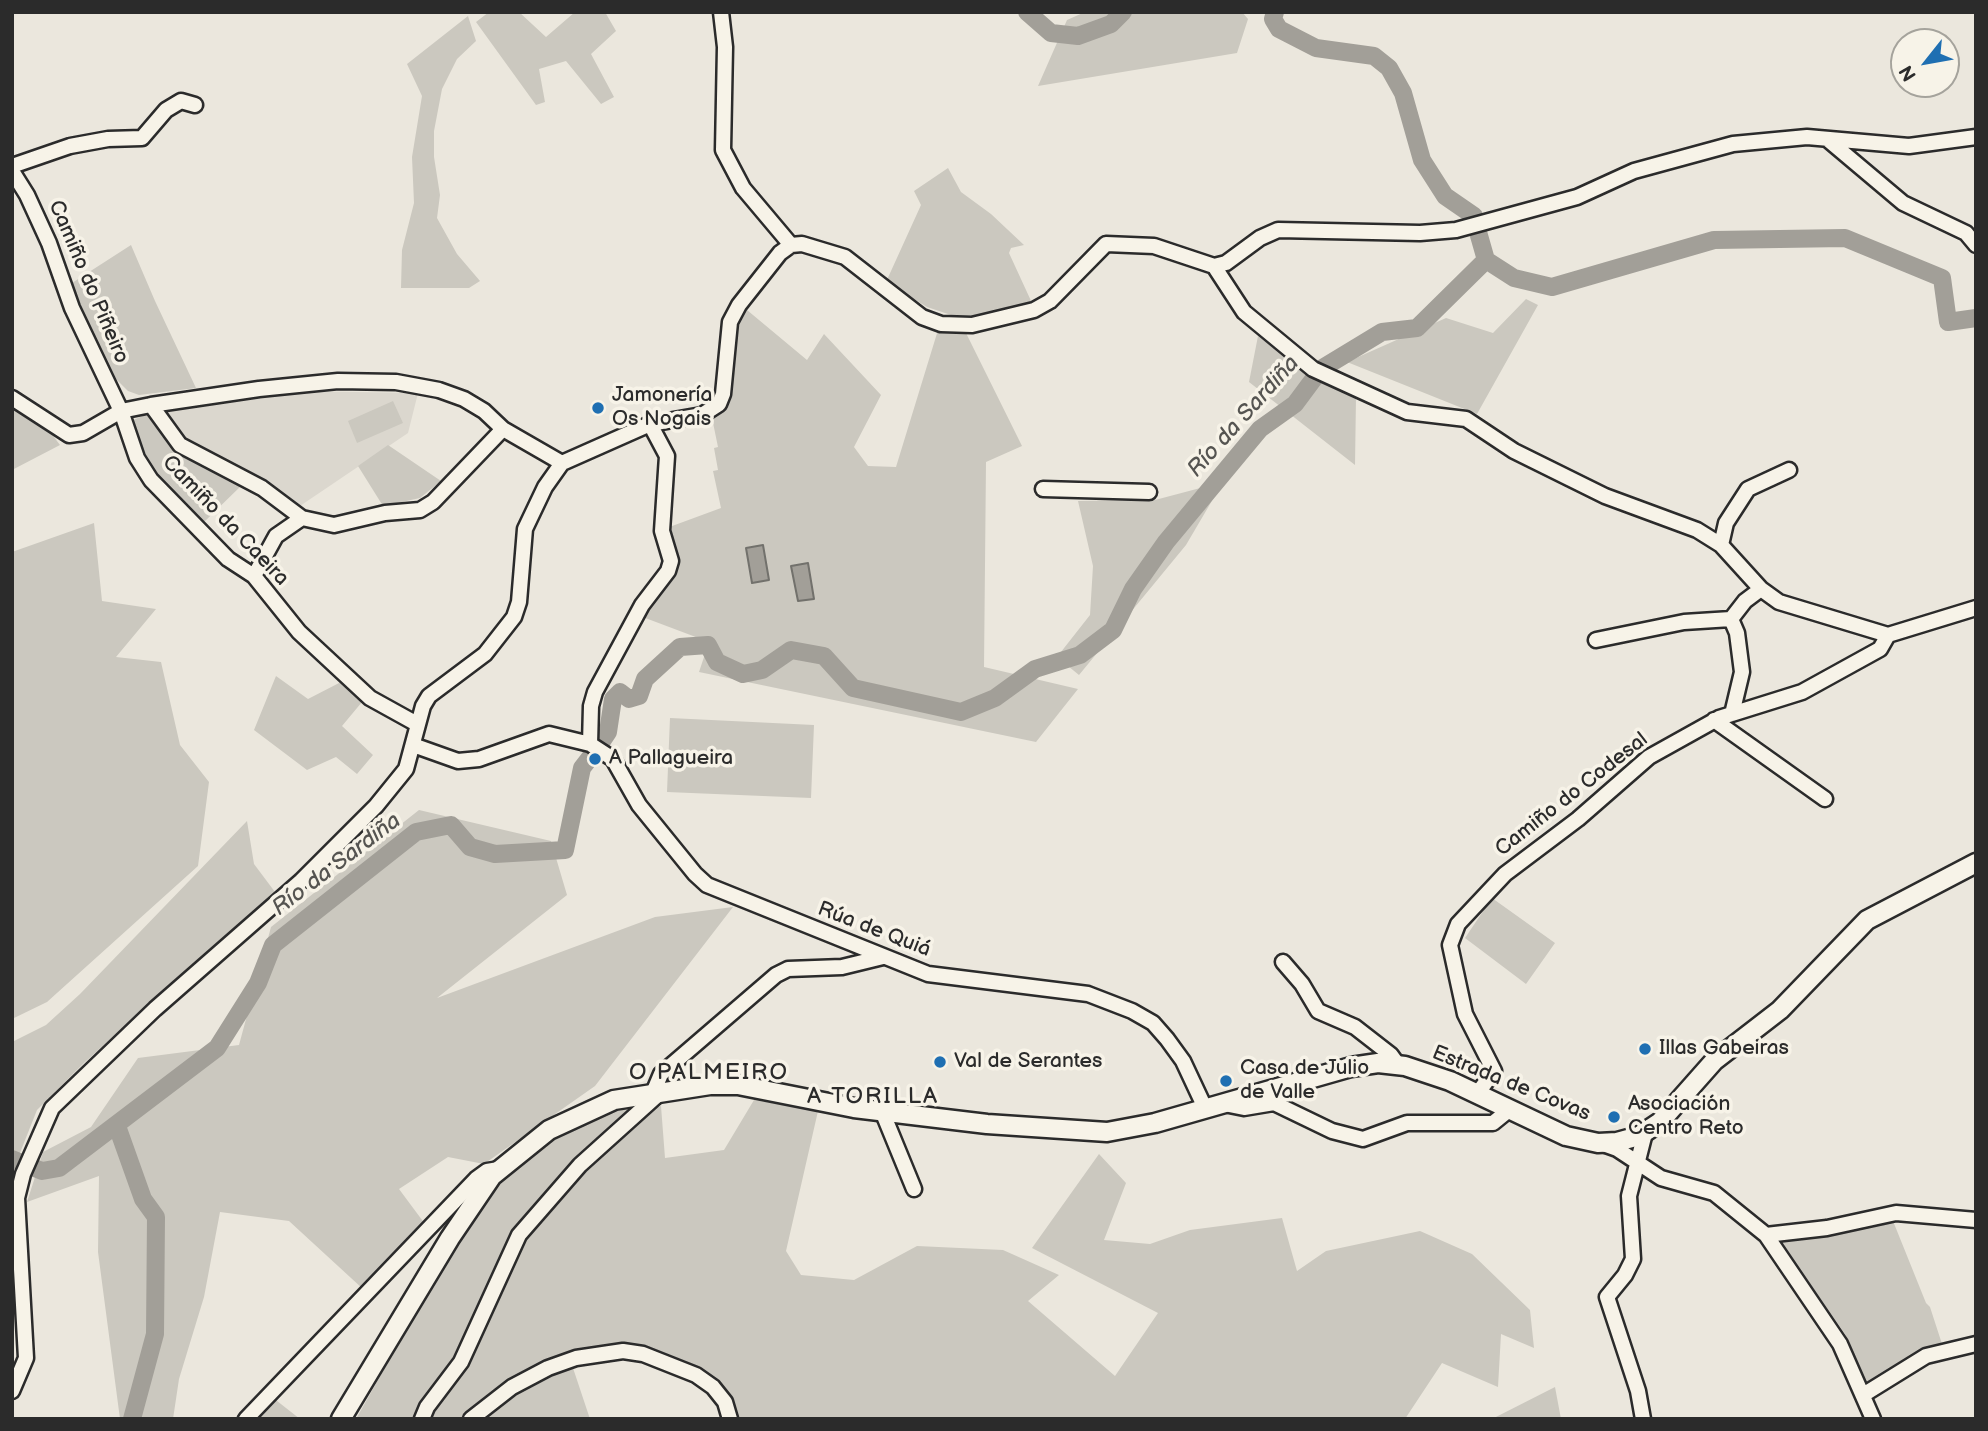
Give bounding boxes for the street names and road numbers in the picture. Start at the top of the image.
street label: Camiño do Piñeiro [42,197,134,367]
street label: Camiño da Caeira [156,451,294,591]
street label: Camiño do Codesal [1491,728,1653,862]
street label: Rúa de Quiá [814,897,934,963]
street label: Estrada de Covas [1428,1041,1594,1127]

